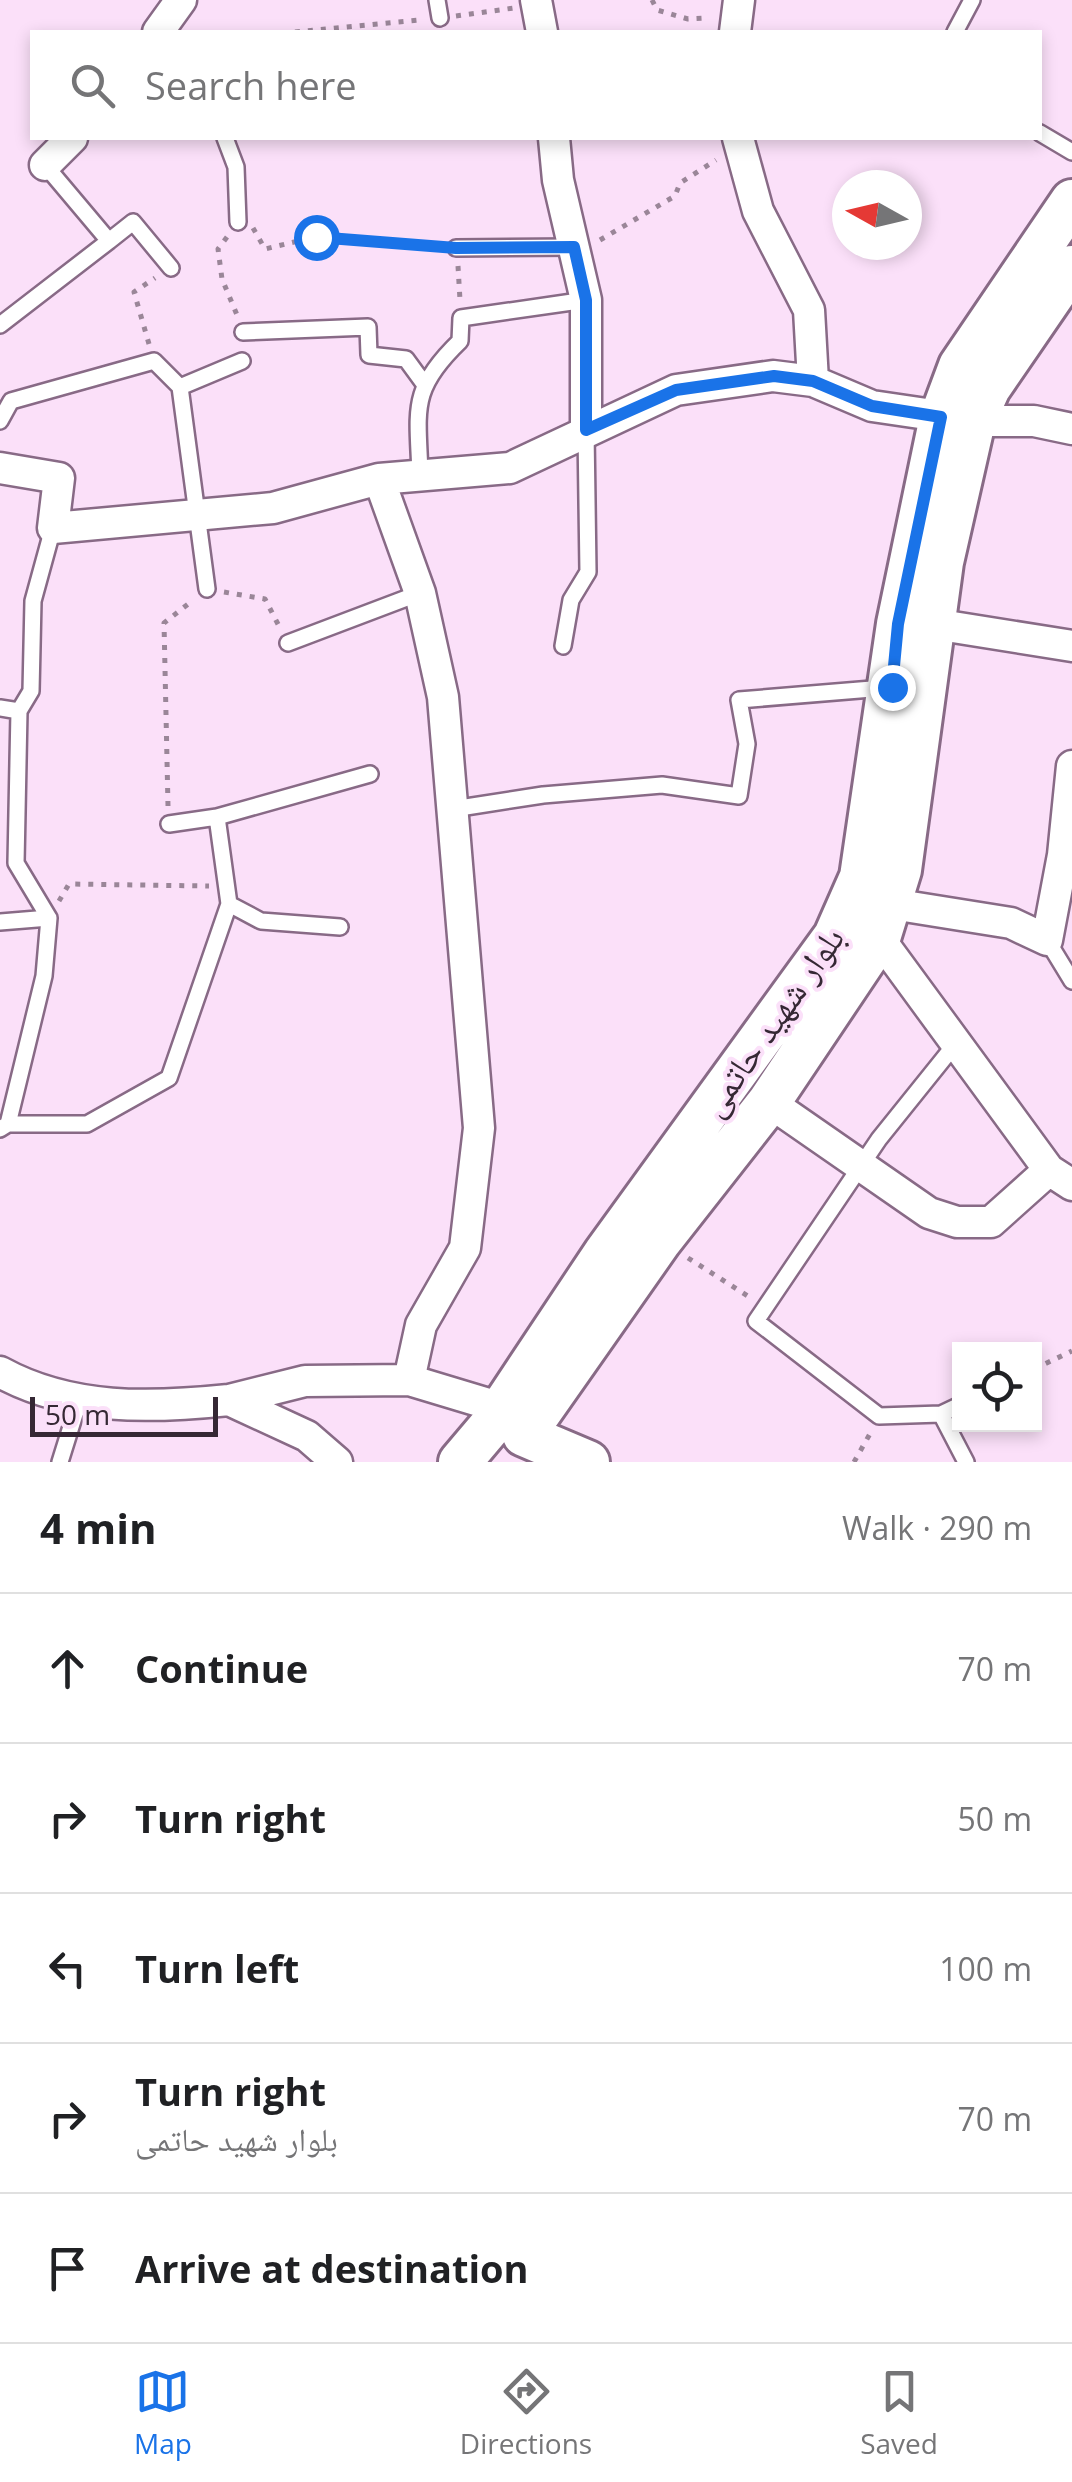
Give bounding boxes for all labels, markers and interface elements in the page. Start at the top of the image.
search box [30,30,1042,140]
icon: search [65,58,120,113]
text: Search here [145,59,357,111]
north arrow [832,170,922,260]
route start [294,215,340,261]
route end [870,665,916,711]
street label: بلوار شهید حاتمی [688,917,854,1125]
map controls [952,1342,1042,1432]
button: locate [952,1342,1042,1432]
scale bar [30,1392,218,1436]
text: 50 m [45,1395,110,1433]
text: 4 min [40,1499,157,1556]
text: Walk · 290 m [842,1506,1032,1549]
icon: ahead [40,1641,95,1696]
text: Continue [135,1642,308,1694]
text: 70 m [957,1647,1032,1690]
icon: right [40,1791,95,1846]
text: Turn right [135,1792,326,1844]
text: 50 m [957,1797,1032,1840]
icon: left [40,1941,95,1996]
text: Turn left [135,1942,299,1994]
text: 100 m [939,1947,1032,1990]
text: Turn right [135,2065,326,2117]
icon: right [40,2091,95,2146]
text: 70 m [957,2097,1032,2140]
text: بلوار شهید حاتمی [135,2117,338,2160]
icon: arrive [40,2241,95,2296]
text: Arrive at destination [135,2242,529,2294]
tab: Map [134,2364,192,2462]
tab: Directions [460,2364,592,2462]
tab: Saved [860,2364,938,2462]

